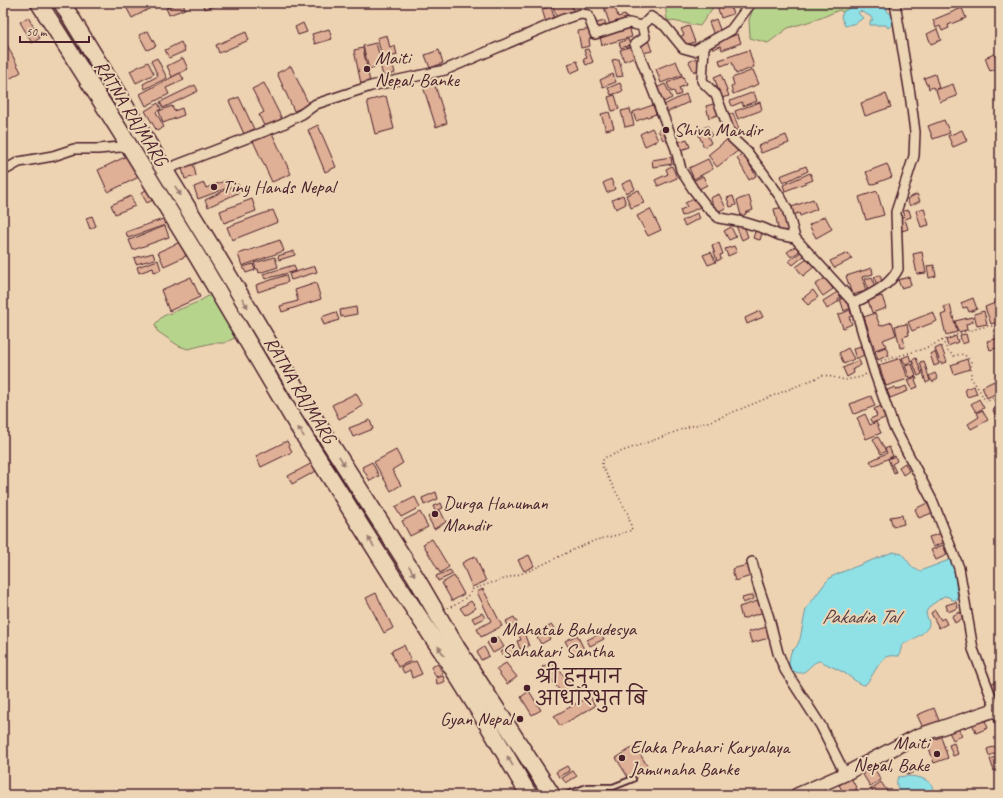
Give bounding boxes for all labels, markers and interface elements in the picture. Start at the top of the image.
scale bar [20,18,89,44]
text: 50 m [26,24,48,40]
place label: Maiti Nepal, Banke [375,46,461,92]
street label: RATNA RAJMARG [89,56,174,172]
marker: Maiti Nepal, Banke [362,64,372,74]
place label: Shiva Mandir [674,118,764,142]
marker: Shiva Mandir [661,125,671,135]
place label: Tiny Hands Nepal [222,175,339,199]
marker: Tiny Hands Nepal [209,182,219,192]
one-way arrow [174,185,181,197]
one-way arrow [241,298,249,308]
street label: RATNA RAJMARG [259,332,342,449]
one-way arrow [297,427,305,437]
one-way arrow [338,456,346,466]
place label: Durga Hanuman Mandir [443,491,548,537]
marker: Durga Hanuman Mandir [430,509,440,519]
one-way arrow [367,536,374,548]
one-way arrow [408,565,415,577]
water label: Pakadia Tal [822,604,905,629]
place label: Mahatab Bahudesya Sahakari Santha [502,617,638,663]
marker: Mahatab Bahudesya Sahakari Santha [489,635,499,645]
one-way arrow [438,645,445,657]
place label: श्री हनुमान आधारभुत बि [535,661,648,713]
marker: श्री हनुमान आधारभुत बि [522,683,532,693]
place label: Gyan Nepal [440,707,516,731]
marker: Gyan Nepal [515,714,525,724]
place label: Maiti Nepal, Bake [854,731,931,777]
place label: Elaka Prahari Karyalaya Jamunaha Banke [629,735,792,781]
marker: Maiti Nepal, Bake [932,749,942,759]
marker: Elaka Prahari Karyalaya Jamunaha Banke [617,753,627,763]
one-way arrow [506,755,513,767]

